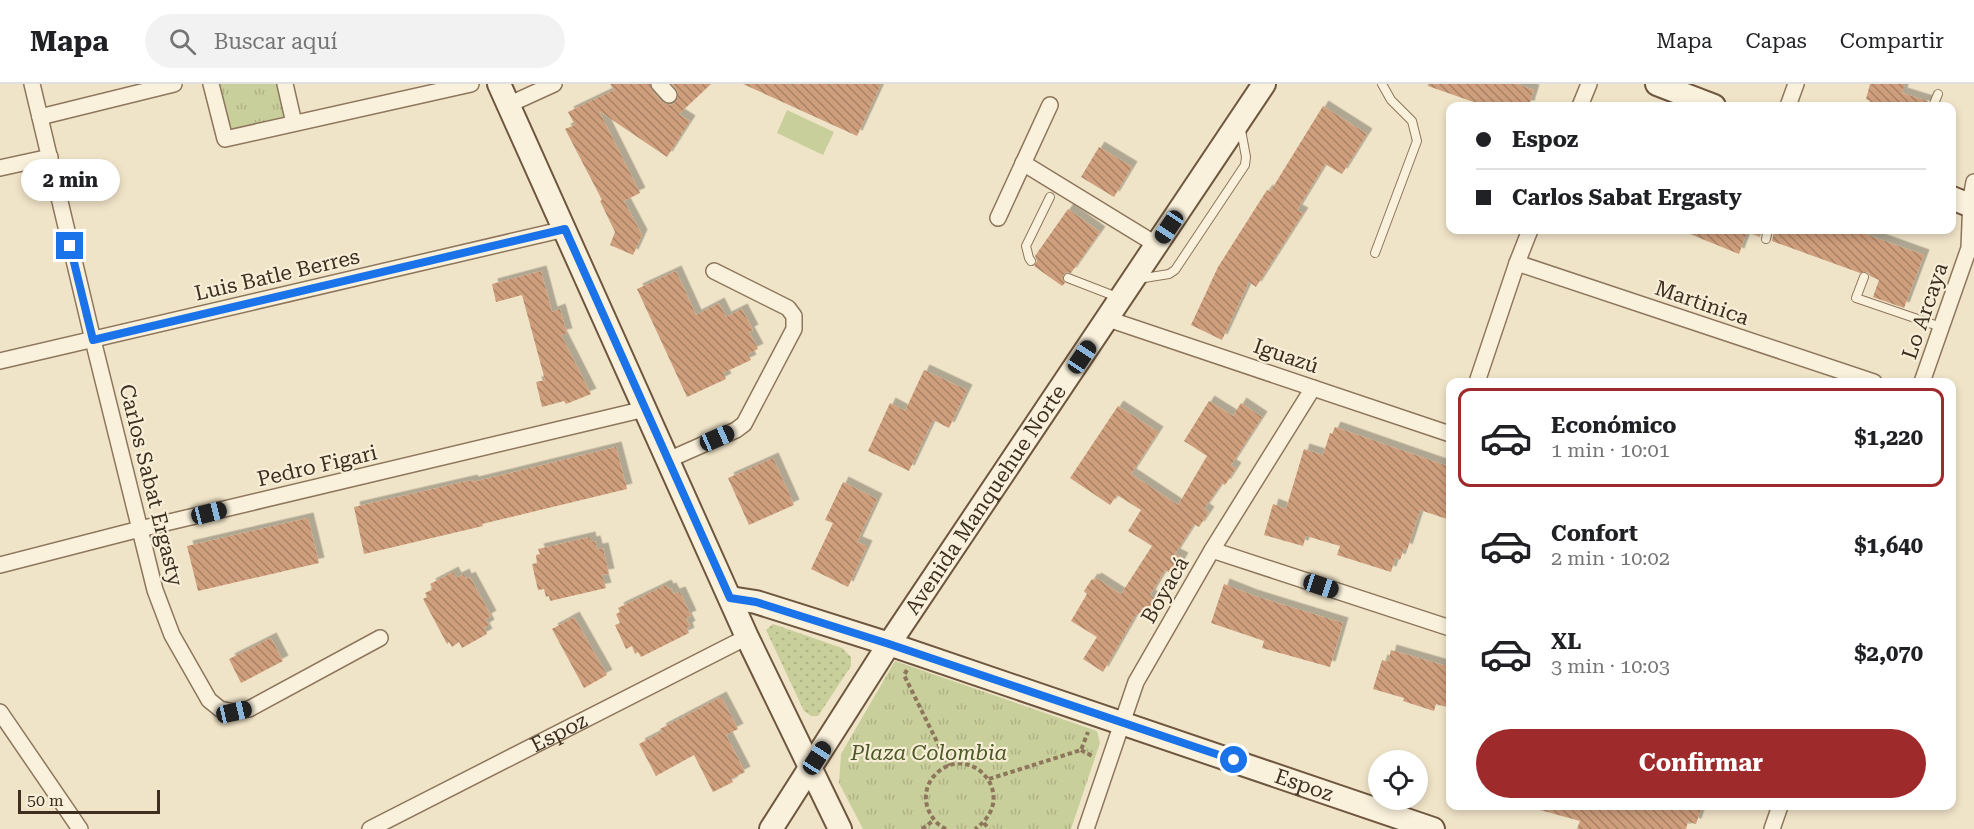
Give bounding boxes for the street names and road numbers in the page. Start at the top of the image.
street label: Luis Batle Berres [192,244,362,306]
street label: Lo Arcaya [1897,259,1953,362]
street label: Martinica [1652,276,1753,331]
street label: Iguazú [1250,334,1322,378]
street label: Avenida Manquehue Norte [900,380,1071,619]
street label: Carlos Sabat Ergasty [114,382,188,589]
street label: Pedro Figari [255,440,380,491]
street label: Boyacá [1136,552,1194,628]
street label: Espoz [527,708,591,757]
street label: Espoz [1272,764,1336,806]

